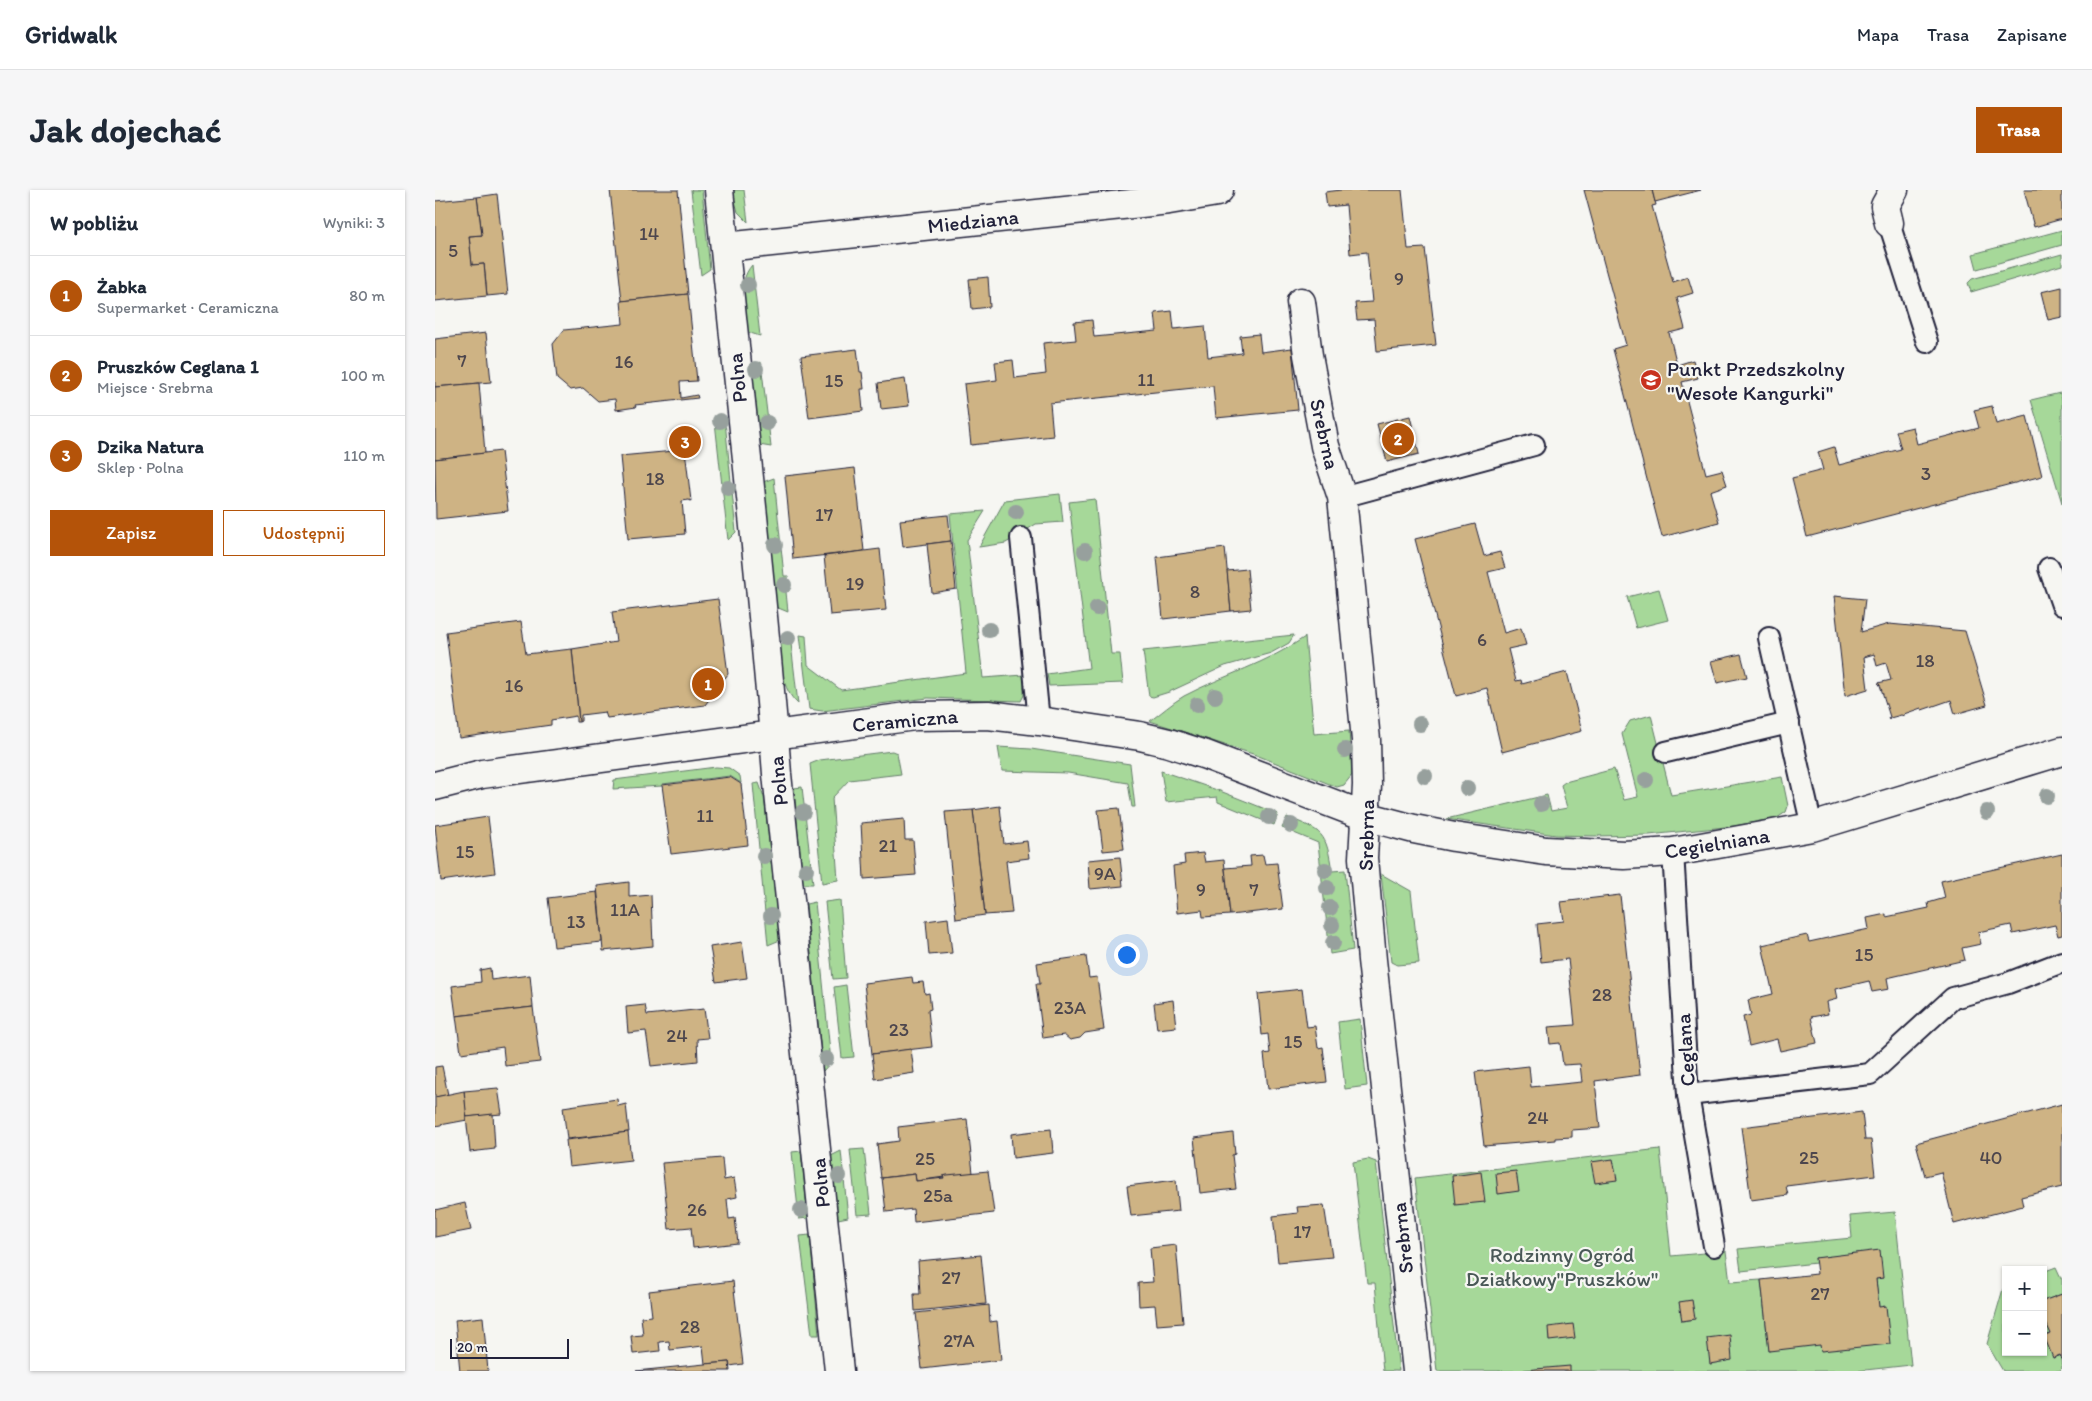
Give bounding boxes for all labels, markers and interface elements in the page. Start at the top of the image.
text: Gridwalk [25,20,117,49]
text: Mapa [1857,24,1899,46]
text: Trasa [1927,24,1969,46]
text: Zapisane [1997,24,2067,46]
button: Trasa [1976,107,2062,153]
text: Jak dojechać [30,109,222,151]
street label: Miedziana [926,204,1020,238]
text: W pobliżu [50,210,138,235]
text: Wyniki: 3 [323,213,385,232]
house number: 14 [639,222,659,245]
house number: 5 [448,239,458,262]
house number: 9 [1394,267,1404,290]
text: Żabka [97,275,147,298]
text: 1 [62,286,70,305]
text: 80 m [349,286,385,305]
text: Supermarket · Ceramiczna [97,298,279,317]
house number: 7 [457,349,467,372]
house number: 16 [615,350,633,373]
street label: Polna [722,352,752,404]
text: Pruszków Ceglana 1 [97,355,259,378]
place label: Punkt Przedszkolny "Wesołe Kangurki" [1667,356,1845,405]
text: 2 [62,366,70,385]
text: 100 m [341,366,385,385]
house number: 11 [1137,368,1155,391]
school or university icon: Punkt Przedszkolny "Wesołe Kangurki" [1639,368,1663,392]
house number: 15 [825,369,843,392]
text: Miejsce · Srebrna [97,378,213,397]
street label: Srebrna [1305,396,1345,472]
pin: 2 [1382,420,1414,458]
pin: 3 [669,423,701,461]
text: Dzika Natura [97,435,204,458]
text: 3 [62,446,70,465]
text: 110 m [343,446,385,465]
text: Sklep · Polna [97,458,184,477]
house number: 3 [1921,462,1931,485]
house number: 18 [645,467,665,490]
house number: 17 [815,503,833,526]
button: Zapisz [50,510,213,556]
button: Udostępnij [223,510,385,556]
house number: 19 [846,572,864,595]
house number: 8 [1190,580,1200,603]
house number: 6 [1477,628,1487,651]
house number: 18 [1915,649,1935,672]
pin: 1 [692,665,724,703]
house number: 16 [505,674,523,697]
street label: Ceramiczna [851,703,959,737]
street label: Polna [763,755,793,807]
street label: Srebrna [1353,799,1379,871]
house number: 11 [696,804,714,827]
street label: Cegielniana [1663,822,1771,864]
house number: 21 [879,834,898,857]
house number: 15 [456,840,474,863]
house number: 9A [1094,862,1116,885]
house number: 9 [1196,878,1206,901]
house number: 7 [1249,878,1259,901]
house number: 11A [610,898,640,921]
house number: 13 [566,910,586,933]
your location [1114,942,1140,968]
house number: 15 [1855,943,1873,966]
house number: 28 [1592,983,1612,1006]
house number: 23A [1054,996,1086,1019]
street label: Ceglana [1670,1012,1700,1087]
house number: 23 [889,1018,909,1041]
house number: 24 [666,1024,688,1047]
house number: 15 [1284,1030,1302,1053]
house number: 24 [1527,1106,1549,1129]
house number: 25 [1799,1146,1819,1169]
house number: 40 [1979,1146,2003,1169]
house number: 25 [915,1147,935,1170]
street label: Polna [805,1157,835,1209]
house number: 25a [923,1184,953,1207]
house number: 26 [687,1198,707,1221]
street label: Srebrna [1386,1201,1418,1275]
house number: 17 [1293,1220,1311,1243]
park label: Rodzinny Ogród Działkowy"Pruszków" [1466,1242,1658,1291]
house number: 27 [941,1266,961,1289]
map controls [2002,1266,2047,1356]
button: + [2002,1266,2047,1311]
house number: 27 [1810,1282,1830,1305]
button: − [2002,1311,2047,1356]
house number: 28 [680,1315,700,1338]
house number: 27A [943,1329,975,1352]
scale bar [450,1336,569,1359]
text: 20 m [457,1339,488,1356]

